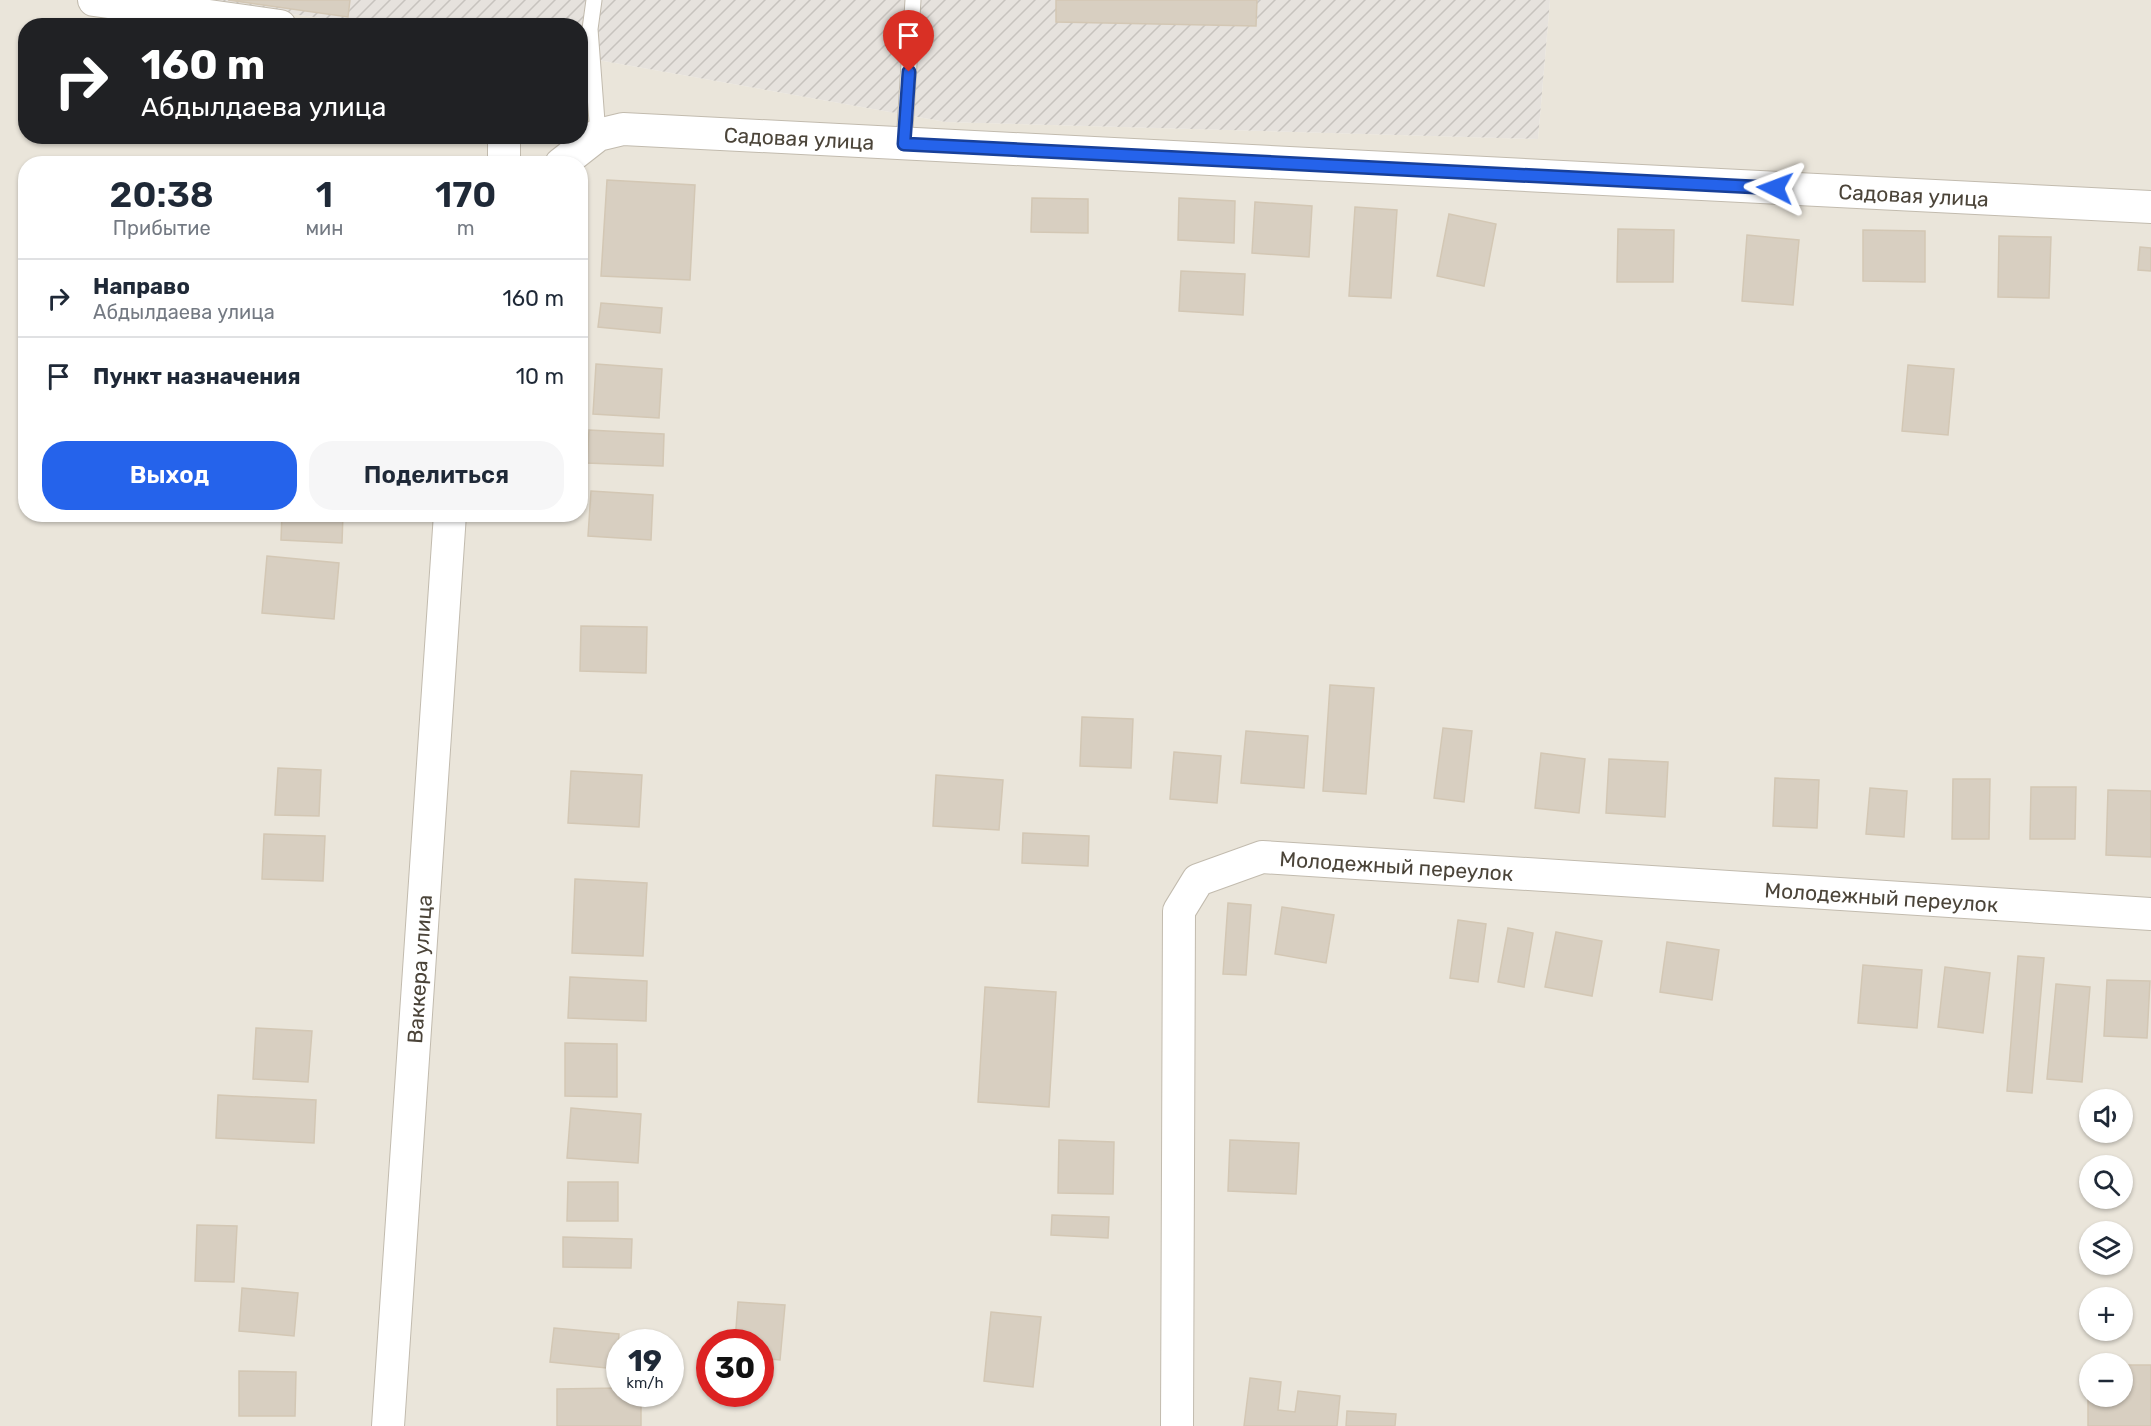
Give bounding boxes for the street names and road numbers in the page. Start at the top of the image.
street label: Садовая улица [723,122,875,154]
street label: Садовая улица [1838,179,1989,211]
street label: Молодежный переулок [1279,846,1514,886]
street label: Молодежный переулок [1764,877,1999,917]
street label: Ваккера улица [402,894,437,1044]

